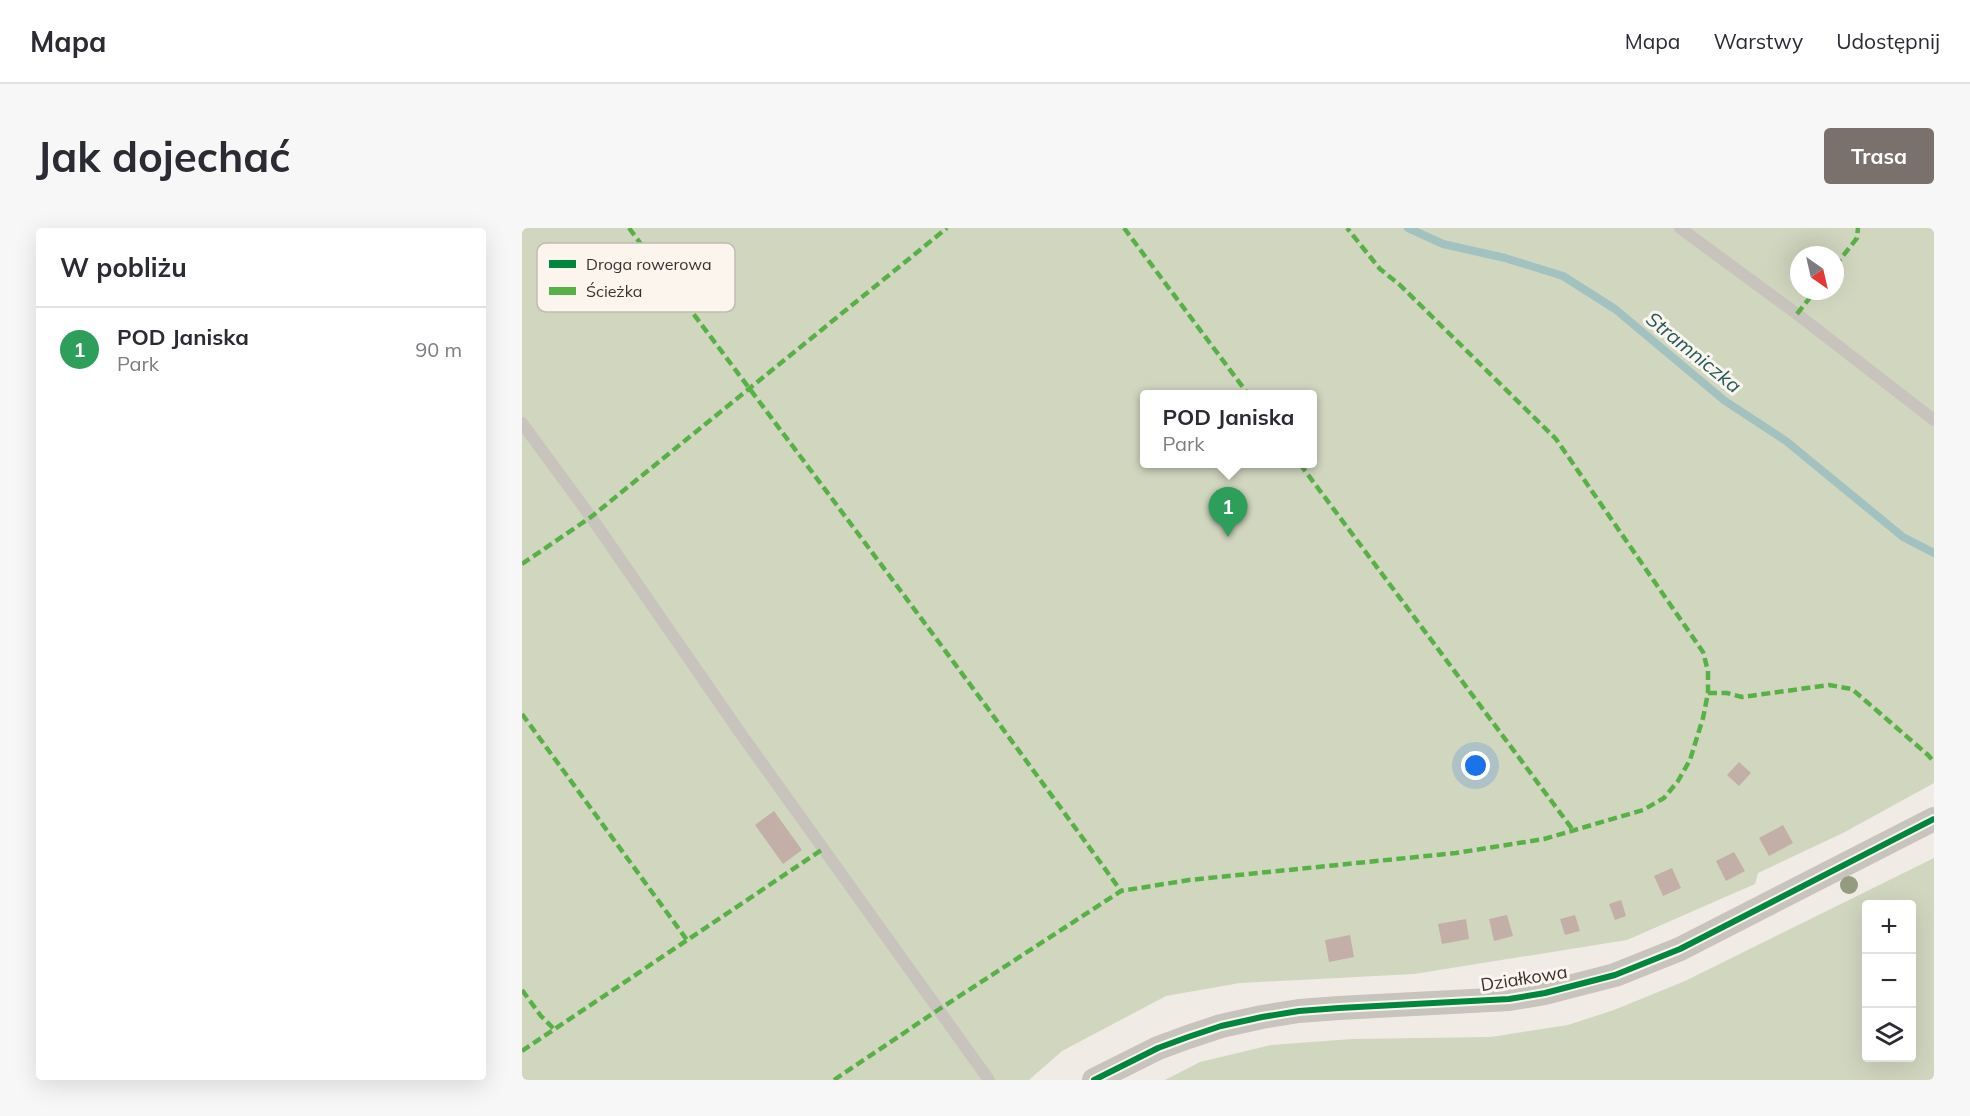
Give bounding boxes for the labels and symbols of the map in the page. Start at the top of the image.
legend [537,243,735,312]
north arrow [1790,246,1844,300]
text: Droga rowerowa [586,254,712,274]
text: Ścieżka [586,281,642,301]
water label: Stramniczka [1641,306,1747,398]
pin: 1 [1208,488,1248,537]
your location [1461,751,1490,780]
street label: Działkowa [1479,960,1569,996]

